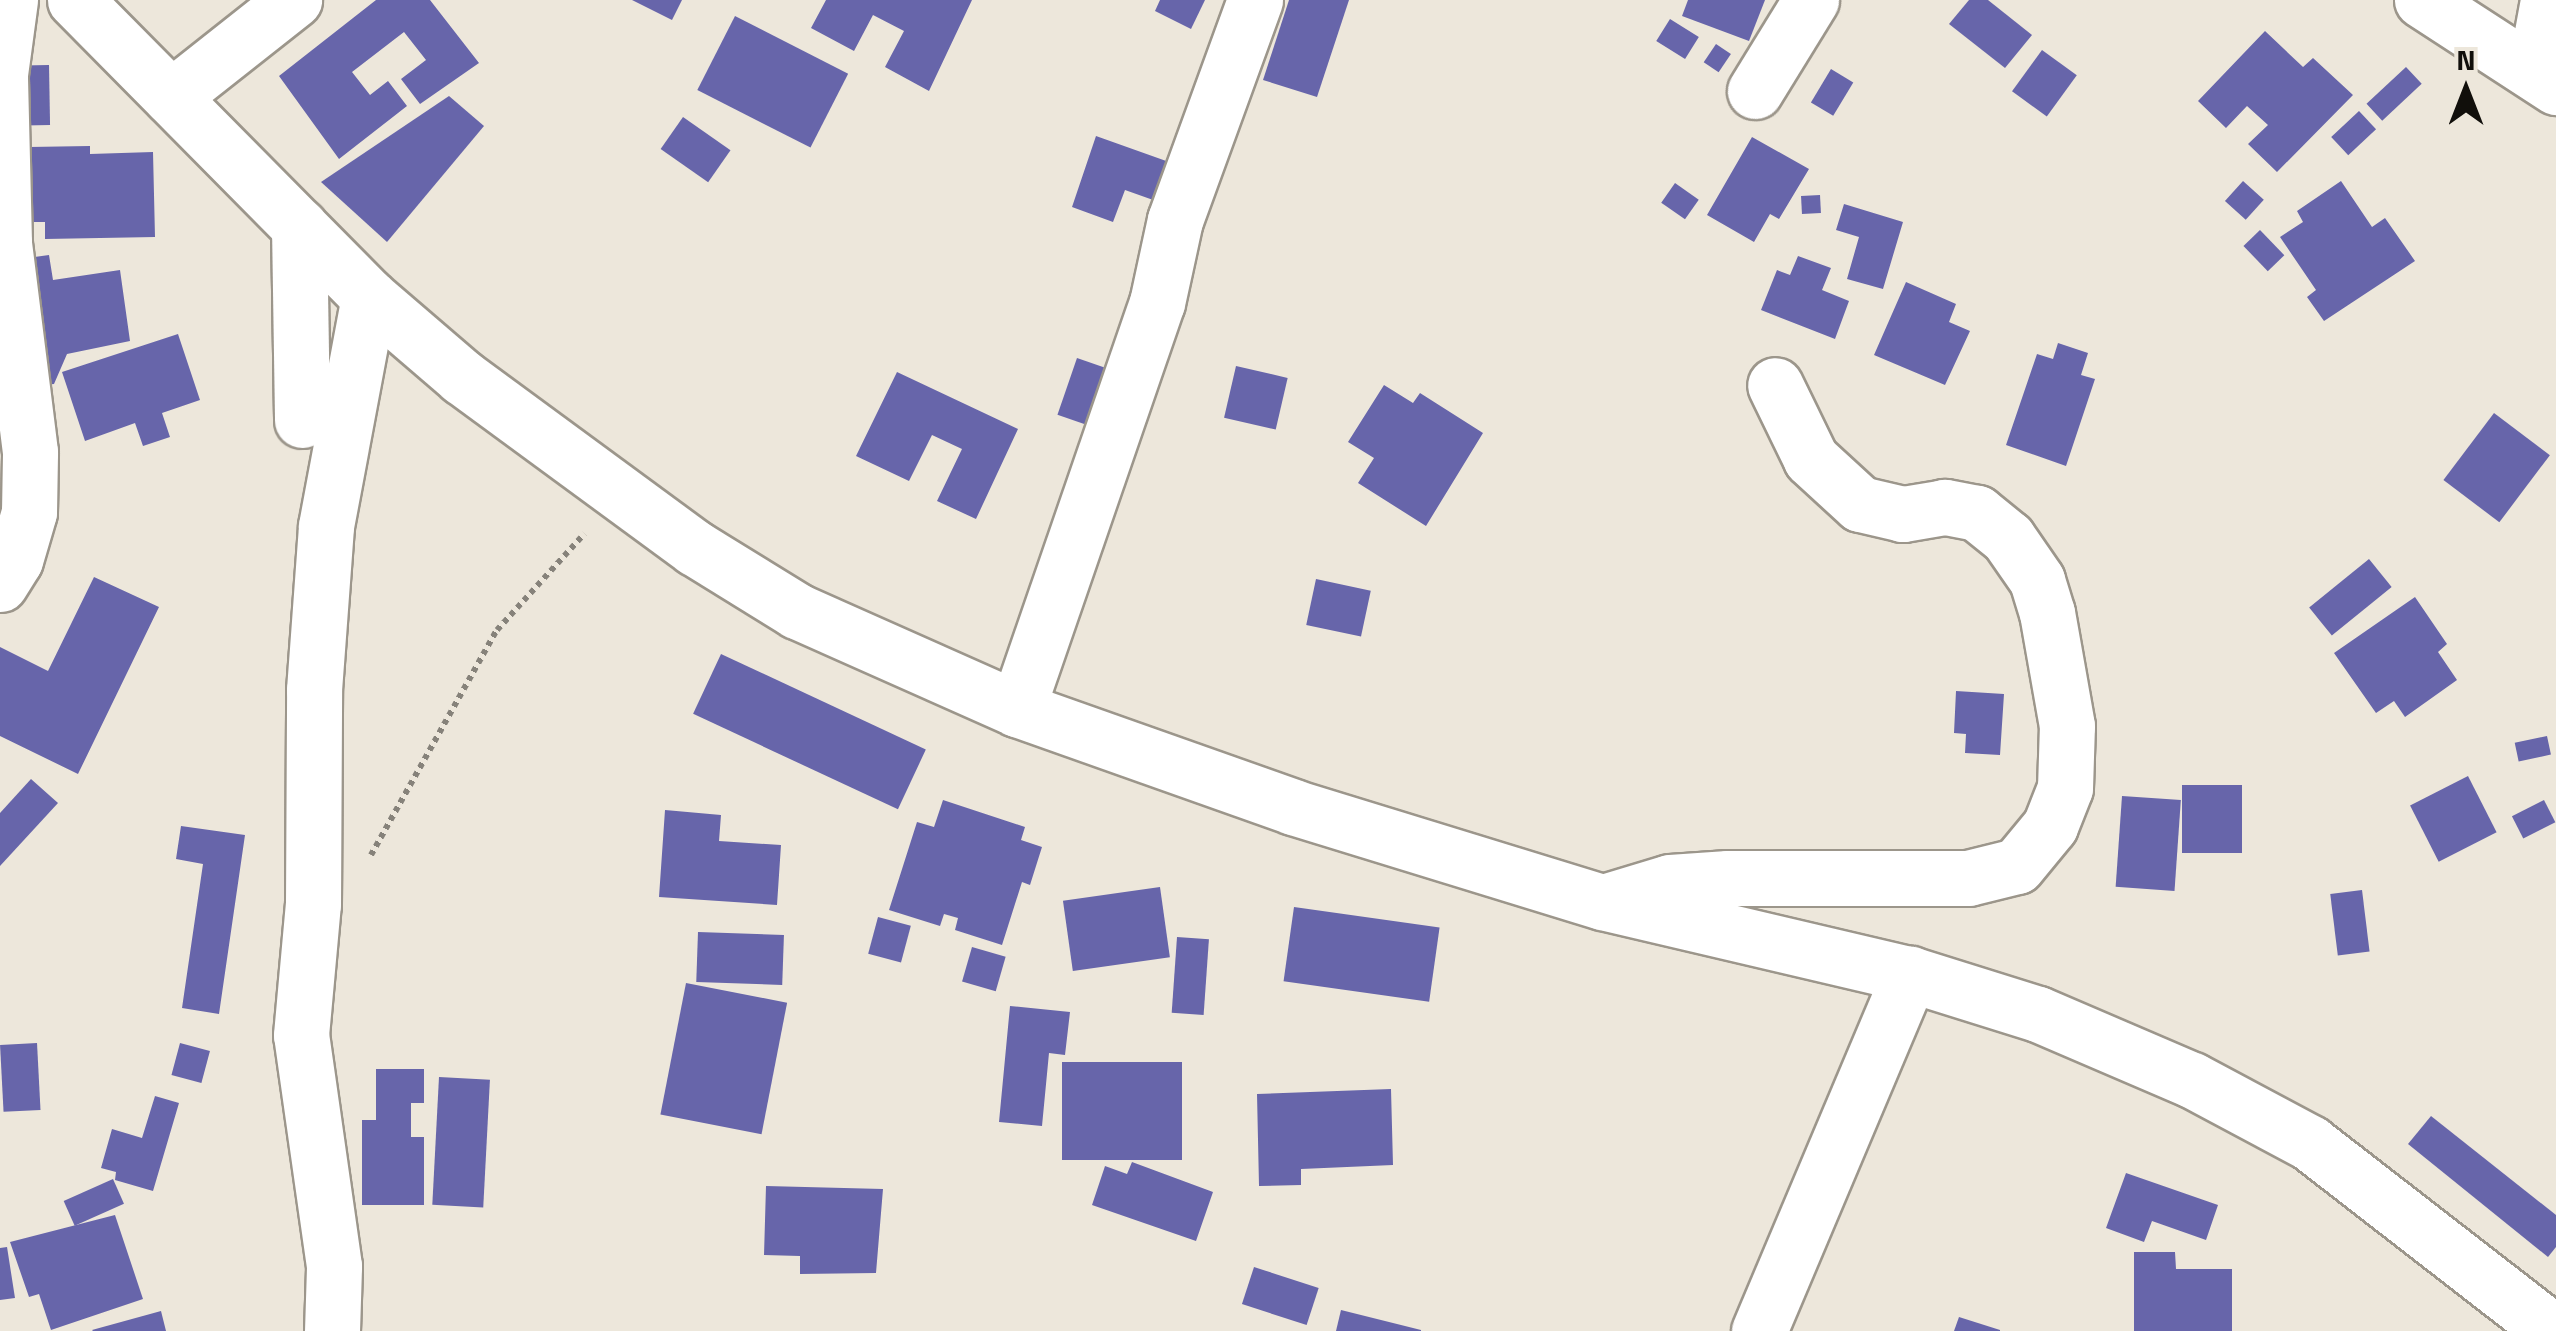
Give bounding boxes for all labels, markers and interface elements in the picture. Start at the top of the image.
text: N [2456,38,2476,81]
north arrow [2416,40,2516,140]

